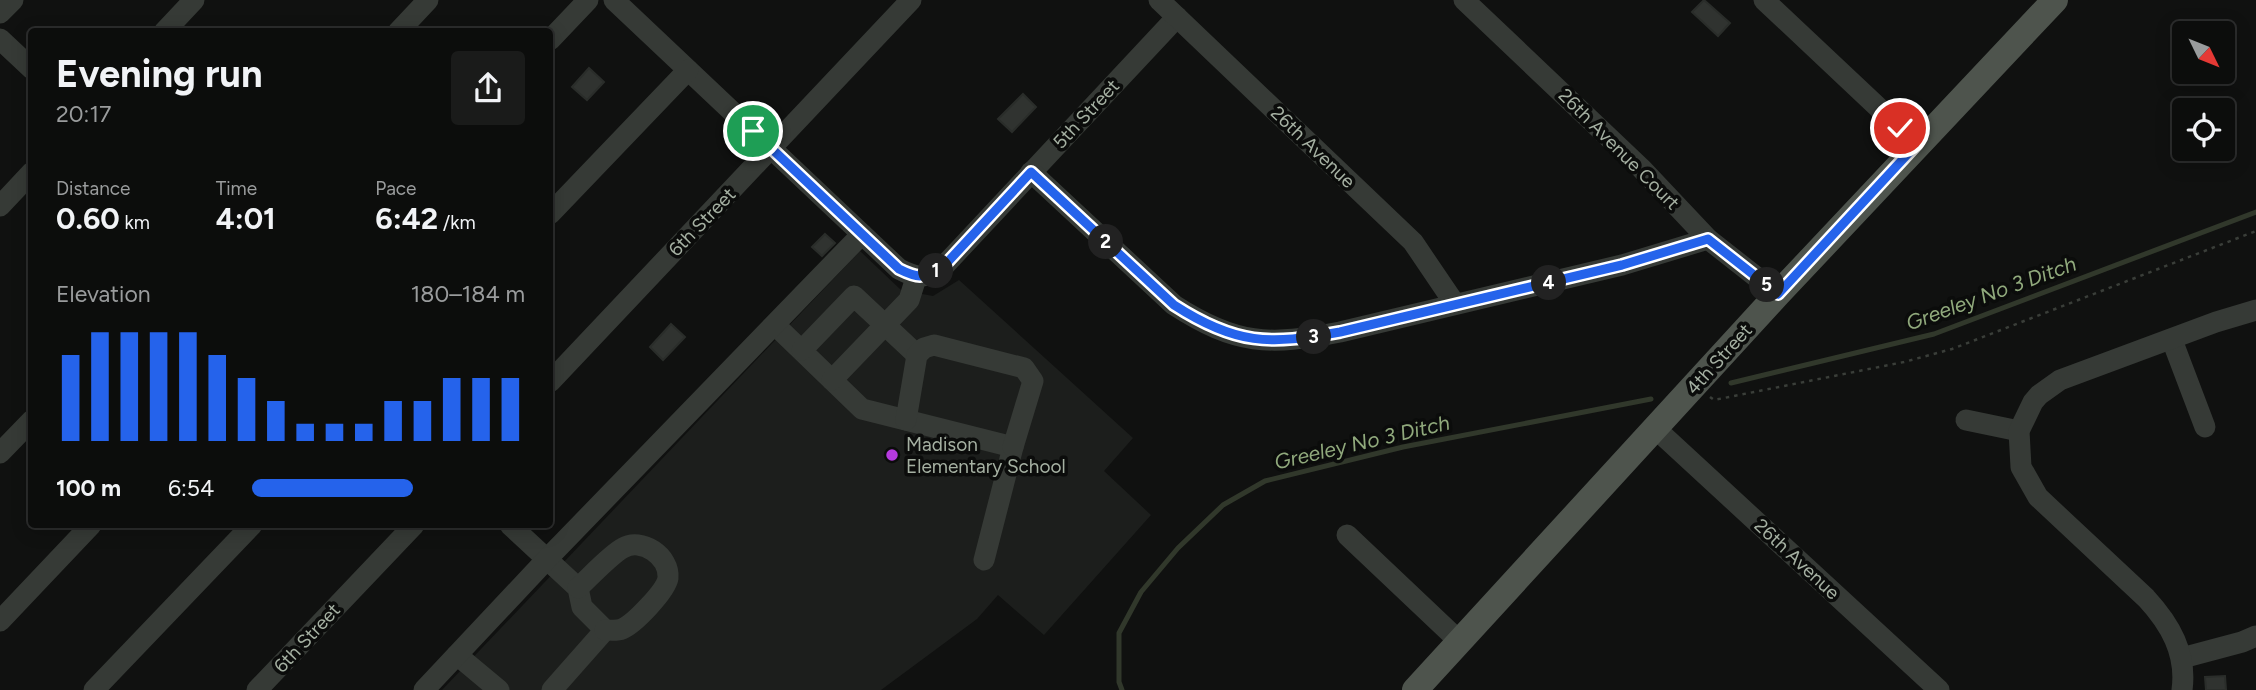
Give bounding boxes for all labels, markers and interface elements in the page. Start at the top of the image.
north arrow [2172,21,2235,84]
map controls [2172,21,2235,161]
text: Evening run [56,51,263,97]
button: share [451,51,525,125]
street label: 5th Street [1048,74,1124,154]
street label: 26th Avenue Court [1554,84,1684,214]
pin [1870,98,1930,158]
button: locate [2172,98,2235,161]
text: 20:17 [56,100,111,128]
pin [723,101,783,161]
street label: 26th Avenue [1266,101,1360,193]
icon: check [1881,109,1919,147]
icon: arrive [734,112,772,150]
text: Distance [56,177,130,200]
text: Time [216,177,257,200]
text: Pace [375,177,416,200]
street label: 6th Street [664,183,740,261]
text: 0.60 [56,200,120,237]
text: 4:01 [216,200,276,237]
text: 6:42 [375,200,438,237]
text: km [120,211,150,234]
text: /km [438,211,476,234]
pin: 2 [1088,224,1124,260]
text: 2 [1100,230,1111,253]
water label: Greeley No 3 Ditch [1903,251,2080,335]
pin: 1 [918,254,954,288]
text: 1 [931,259,940,282]
pin: 4 [1532,266,1566,300]
pin: 5 [1750,268,1784,302]
text: 4 [1542,271,1555,294]
text: 5 [1761,273,1772,296]
text: Elevation [56,280,151,308]
text: 180–184 m [411,280,525,308]
street label: 4th Street [1681,319,1757,399]
pin: 3 [1296,320,1332,354]
text: 3 [1308,325,1319,348]
water label: Greeley No 3 Ditch [1272,410,1452,474]
place label: Madison Elementary School [906,433,1066,478]
marker: Madison Elementary School [884,447,900,463]
text: 100 m [56,474,121,502]
text: 6:54 [168,474,214,502]
street label: 26th Avenue [1750,514,1844,604]
street label: 6th Street [269,599,345,677]

